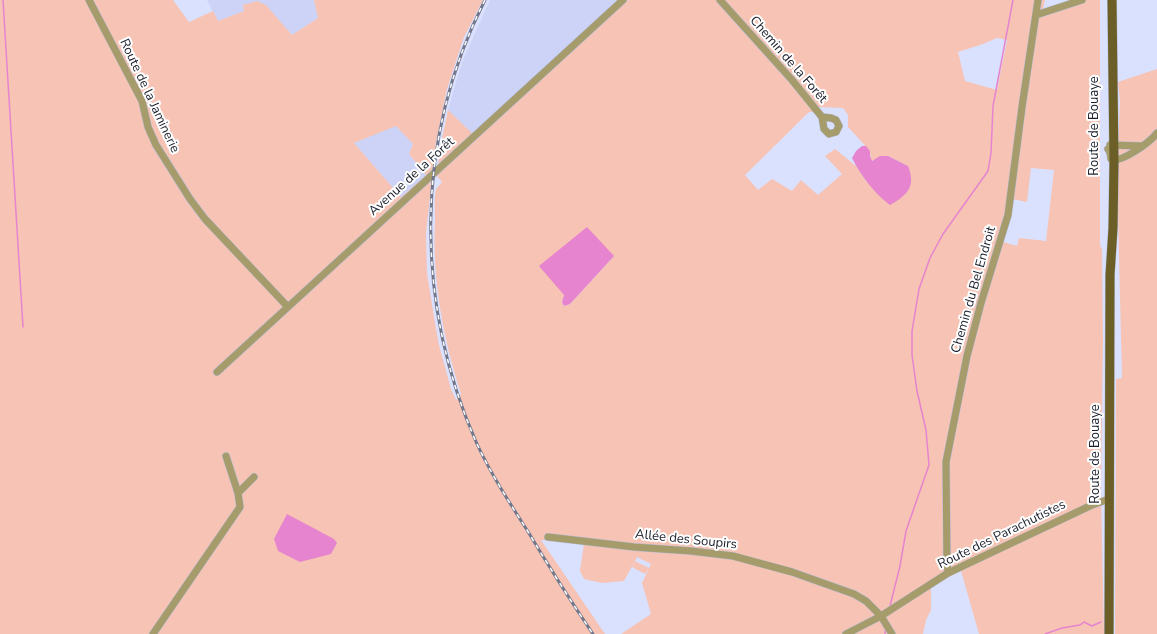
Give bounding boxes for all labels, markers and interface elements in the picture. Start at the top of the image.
street label: Chemin de la Forêt [746,13,830,107]
street label: Route de la Jaminerie [116,37,182,155]
street label: Route de Bouaye [1087,76,1103,176]
street label: Avenue de la Forêt [366,135,458,219]
street label: Chemin du Bel Endroit [948,225,1000,355]
street label: Route de Bouaye [1088,404,1104,504]
street label: Route des Parachutistes [936,497,1068,573]
street label: Allée des Soupirs [634,527,738,553]

